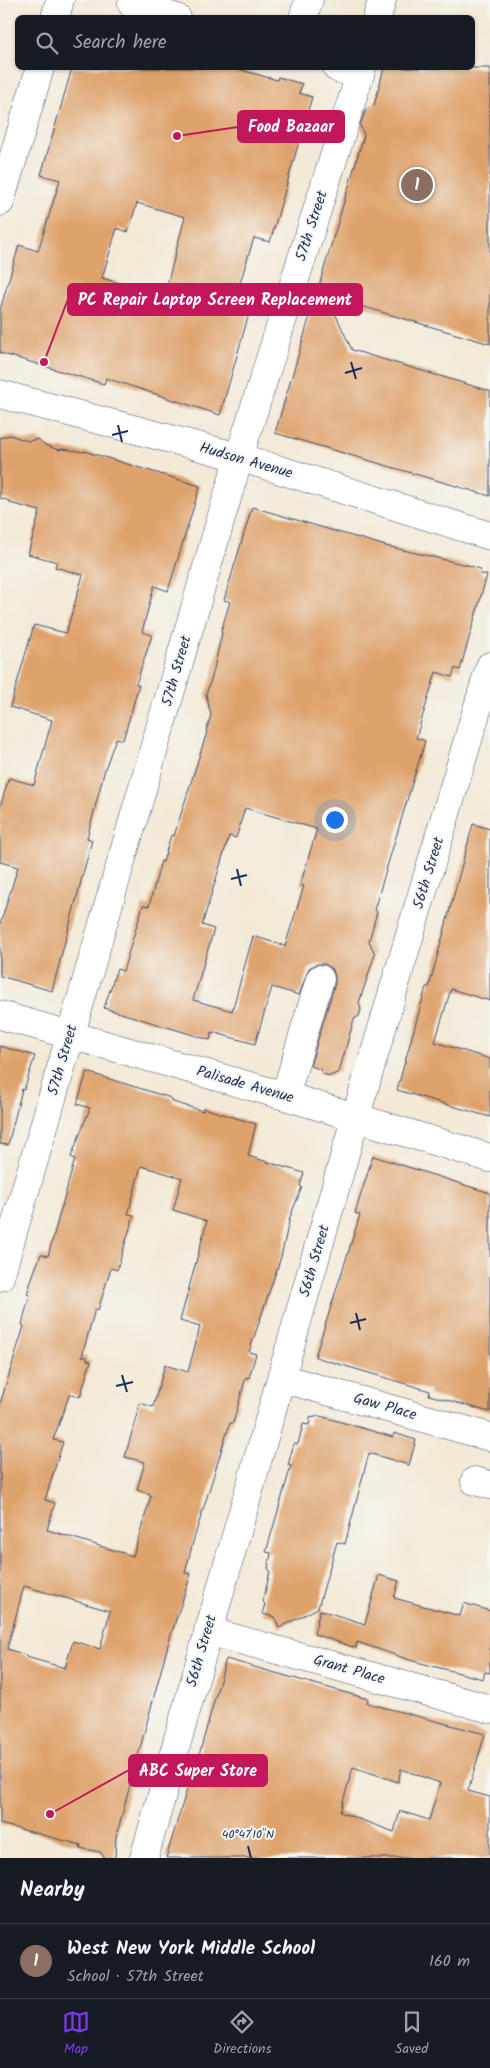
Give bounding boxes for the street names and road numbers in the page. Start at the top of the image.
street label: 57th Street [289,187,335,264]
street label: Hudson Avenue [196,436,296,486]
street label: 57th Street [155,632,199,709]
street label: 56th Street [407,834,451,912]
street label: 57th Street [41,1021,85,1098]
street label: Palisade Avenue [194,1060,297,1110]
street label: 56th Street [293,1222,337,1300]
street label: Gaw Place [351,1387,420,1428]
street label: 56th Street [180,1612,224,1690]
street label: Grant Place [310,1648,388,1692]

